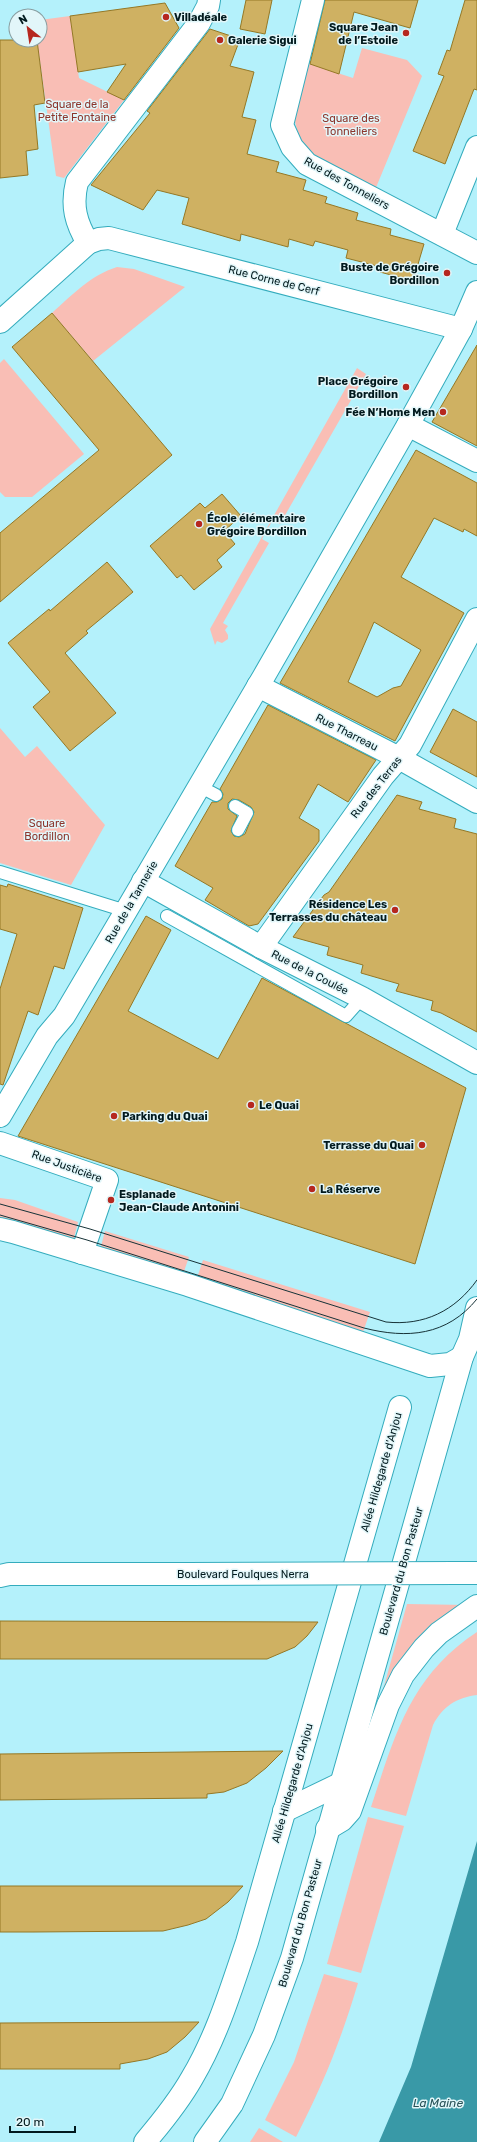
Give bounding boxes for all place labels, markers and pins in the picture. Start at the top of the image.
place label: Villadéale [174,11,228,24]
marker: Villadéale [161,12,171,22]
place label: Square Jean de l’Estoile [329,21,398,47]
marker: Square Jean de l’Estoile [401,28,411,38]
place label: Galerie Sigui [228,34,297,47]
marker: Galerie Sigui [215,35,225,45]
place label: Buste de Grégoire Bordillon [341,261,439,287]
marker: Buste de Grégoire Bordillon [442,268,452,278]
place label: Place Grégoire Bordillon [318,375,398,401]
marker: Place Grégoire Bordillon [401,382,411,392]
place label: Fée N’Home Men [345,406,435,419]
marker: Fée N’Home Men [438,407,448,417]
place label: École élémentaire Grégoire Bordillon [207,512,307,538]
marker: École élémentaire Grégoire Bordillon [194,519,204,529]
place label: Résidence Les Terrasses du château [269,898,387,924]
marker: Résidence Les Terrasses du château [390,905,400,915]
place label: Le Quai [259,1099,299,1112]
marker: Le Quai [246,1100,256,1110]
place label: Parking du Quai [122,1110,208,1123]
marker: Parking du Quai [109,1111,119,1121]
place label: Terrasse du Quai [323,1139,414,1152]
marker: Terrasse du Quai [417,1140,427,1150]
place label: La Réserve [320,1183,380,1196]
marker: La Réserve [307,1184,317,1194]
place label: Esplanade Jean-Claude Antonini [119,1188,239,1214]
marker: Esplanade Jean-Claude Antonini [106,1195,116,1205]

